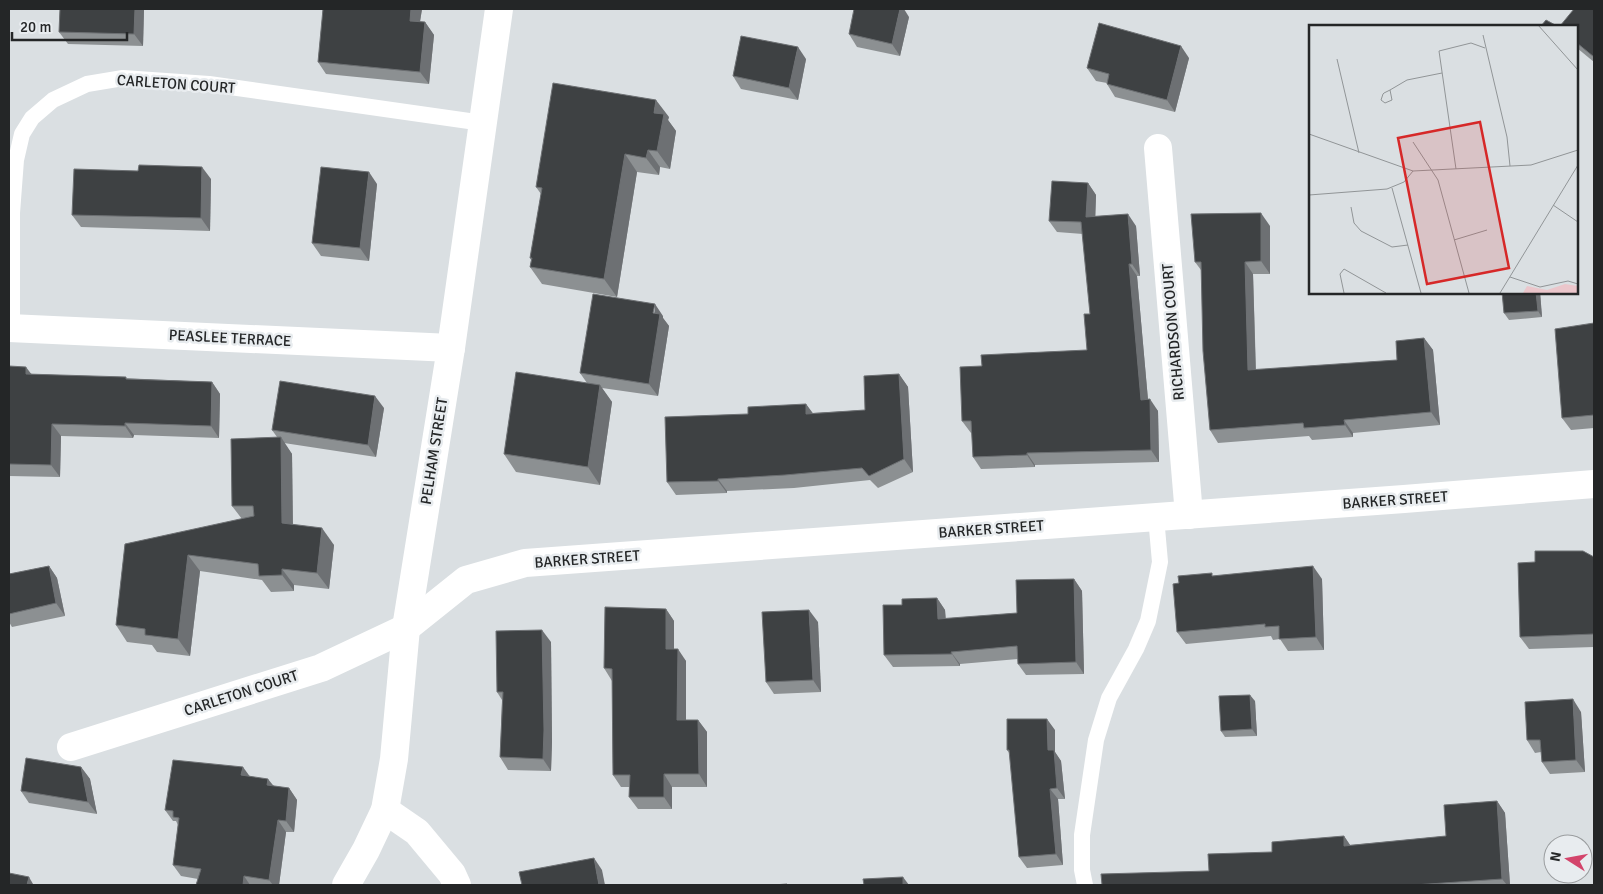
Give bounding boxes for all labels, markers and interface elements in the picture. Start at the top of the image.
scale bar [12,10,128,42]
text: 20 m [20,18,51,36]
inset map [1309,25,1578,294]
street label: CARLETON COURT [116,71,236,97]
street label: RICHARDSON COURT [1158,262,1188,401]
street label: PEASLEE TERRACE [168,326,292,350]
street label: PELHAM STREET [417,396,451,506]
street label: BARKER STREET [1342,487,1449,513]
street label: BARKER STREET [938,516,1045,542]
street label: BARKER STREET [534,546,641,572]
street label: CARLETON COURT [182,666,301,720]
north arrow [1543,834,1593,884]
text: N [1546,850,1565,863]

